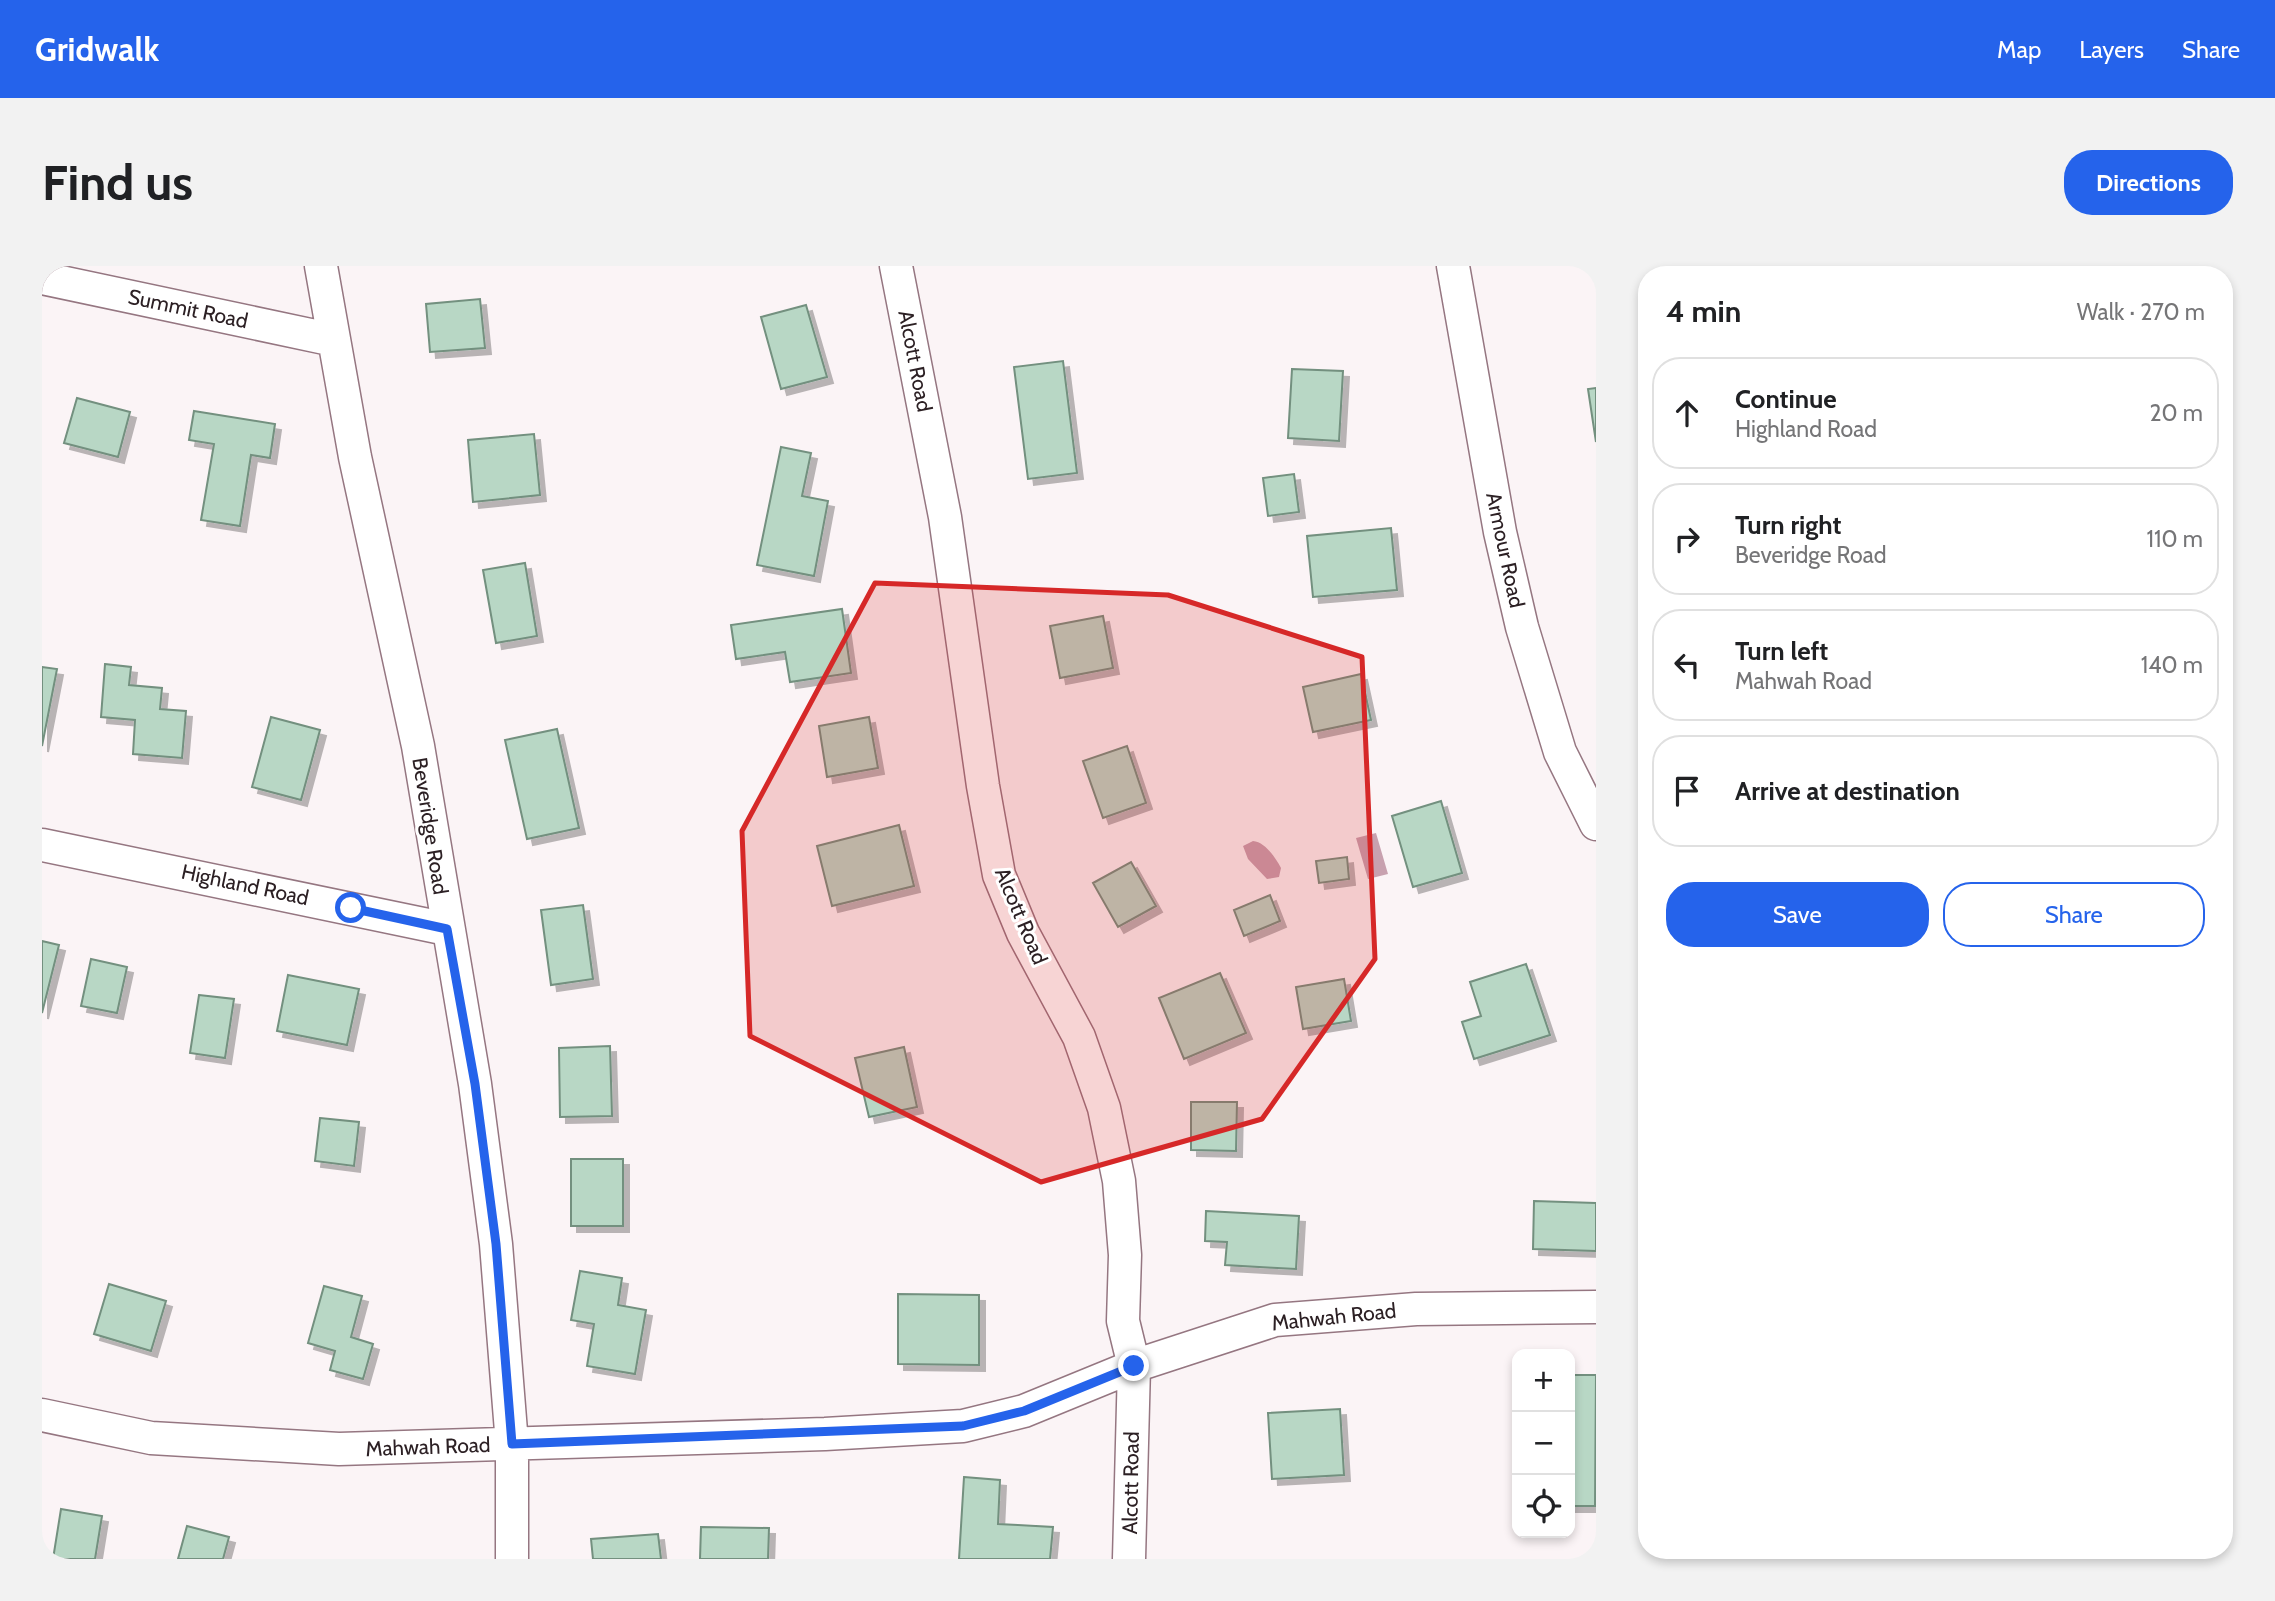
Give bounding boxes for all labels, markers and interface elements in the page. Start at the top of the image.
text: Gridwalk [35,29,159,69]
text: Map [1997,35,2041,64]
text: Layers [2079,35,2144,64]
text: Share [2182,35,2240,64]
button: Directions [2064,150,2233,215]
text: Find us [42,153,193,212]
street label: Summit Road [126,284,250,333]
text: 4 min [1666,293,1741,330]
text: Walk · 270 m [2077,298,2205,326]
street label: Alcott Road [893,308,938,414]
text: Continue [1735,383,1837,415]
icon: ahead [1668,394,1706,432]
text: 20 m [2150,399,2203,427]
text: Highland Road [1735,415,1877,443]
street label: Armour Road [1481,490,1530,610]
text: Turn right [1735,509,1841,541]
icon: right [1668,520,1706,558]
text: 110 m [2147,525,2203,553]
text: Beveridge Road [1735,541,1887,569]
text: Turn left [1735,635,1828,667]
icon: left [1668,646,1706,684]
text: 140 m [2141,651,2203,679]
text: Mahwah Road [1735,667,1872,695]
street label: Beveridge Road [407,756,454,896]
icon: arrive [1668,772,1706,810]
text: Arrive at destination [1735,775,1960,807]
street label: Highland Road [179,859,311,910]
street label: Alcott Road [990,864,1053,968]
button: Save [1666,882,1929,947]
button: Share [1943,882,2205,947]
route start [335,892,366,923]
street label: Mahwah Road [1270,1298,1397,1335]
map controls [1512,1349,1575,1538]
button: + [1512,1349,1575,1412]
route end [1118,1350,1149,1381]
button: − [1512,1412,1575,1475]
street label: Alcott Road [1117,1431,1144,1535]
street label: Mahwah Road [365,1432,491,1461]
button: locate [1512,1475,1575,1538]

